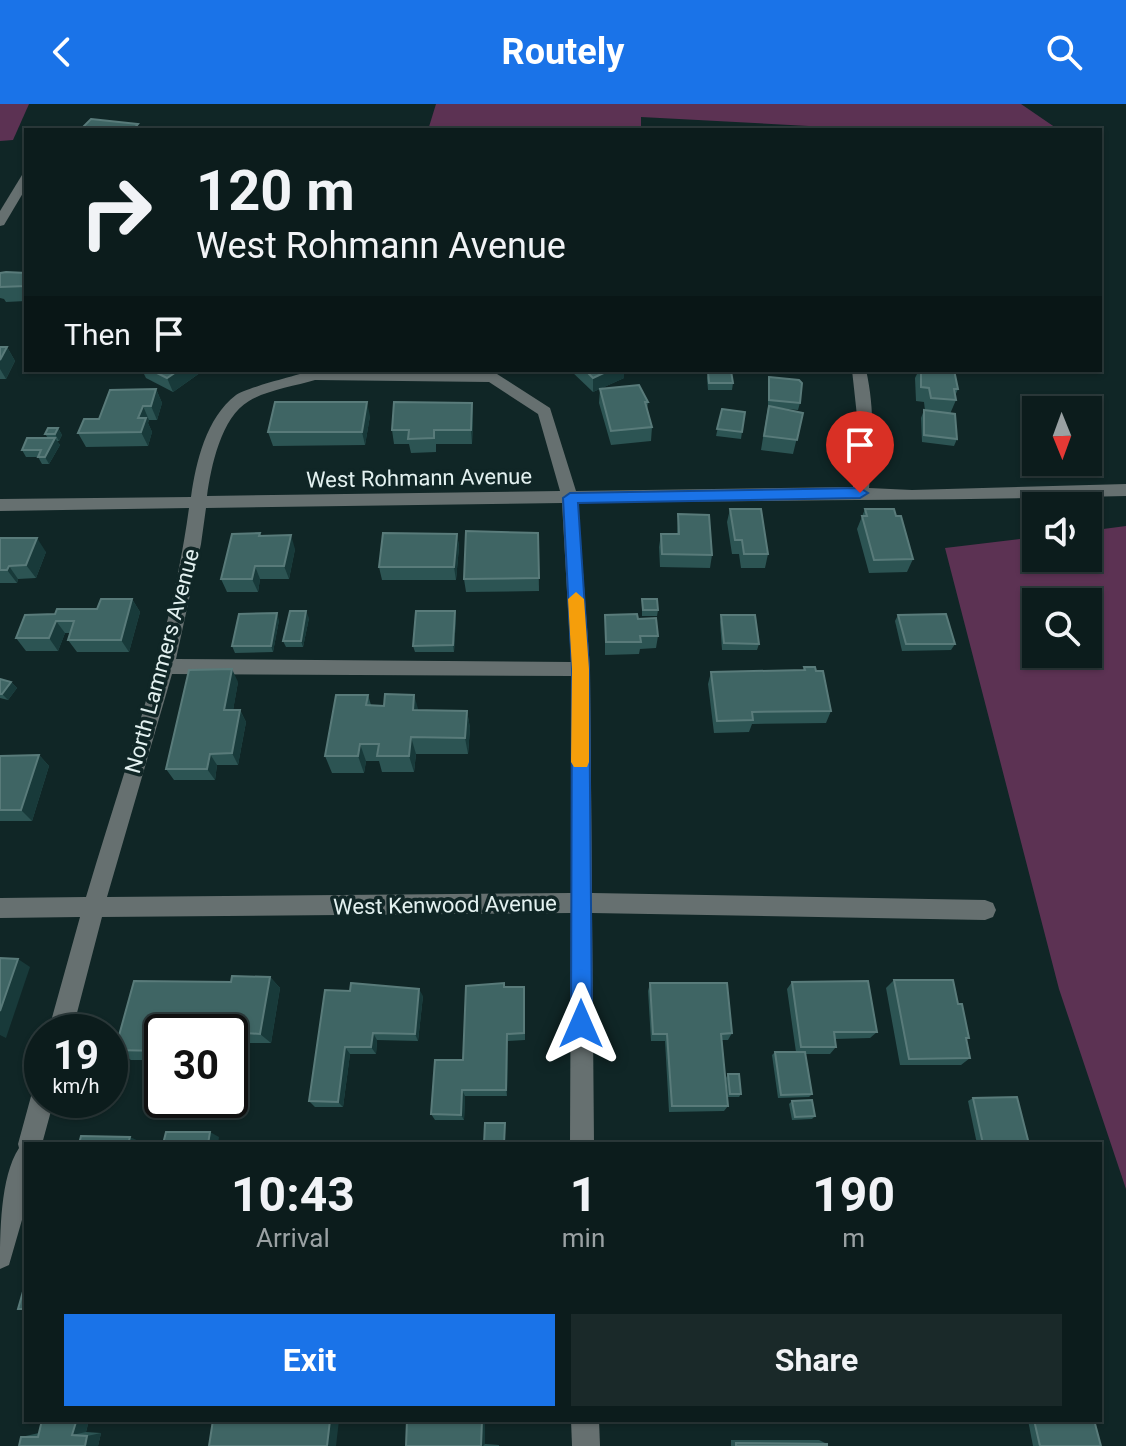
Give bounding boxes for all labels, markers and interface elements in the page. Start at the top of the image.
icon: back [40,30,84,74]
icon: search [1042,30,1086,74]
text: Routely [502,31,624,73]
text: 120 m [196,158,355,224]
icon: right [64,160,168,264]
text: West Rohmann Avenue [196,225,566,267]
icon: arrive [147,312,191,356]
text: Then [64,317,131,352]
north arrow [1022,396,1102,476]
map controls [1022,396,1102,668]
pin [826,411,894,493]
icon: arrive [838,423,882,467]
street label: West Rohmann Avenue [306,464,532,492]
button: sound [1022,492,1102,572]
street label: North Lammers Avenue [120,546,204,776]
button: search [1022,588,1102,668]
street label: West Kenwood Avenue [333,891,557,919]
position arrow [539,982,623,1066]
speed limit sign: 30 [144,1014,248,1118]
text: 19 [53,1032,99,1079]
text: km/h [53,1074,99,1098]
text: 10:43 [231,1166,355,1223]
text: 1 [570,1166,597,1223]
text: 190 [812,1166,895,1223]
text: Arrival [256,1223,330,1253]
text: min [562,1223,605,1253]
text: m [842,1223,865,1253]
button: Exit [64,1314,555,1406]
button: Share [571,1314,1062,1406]

